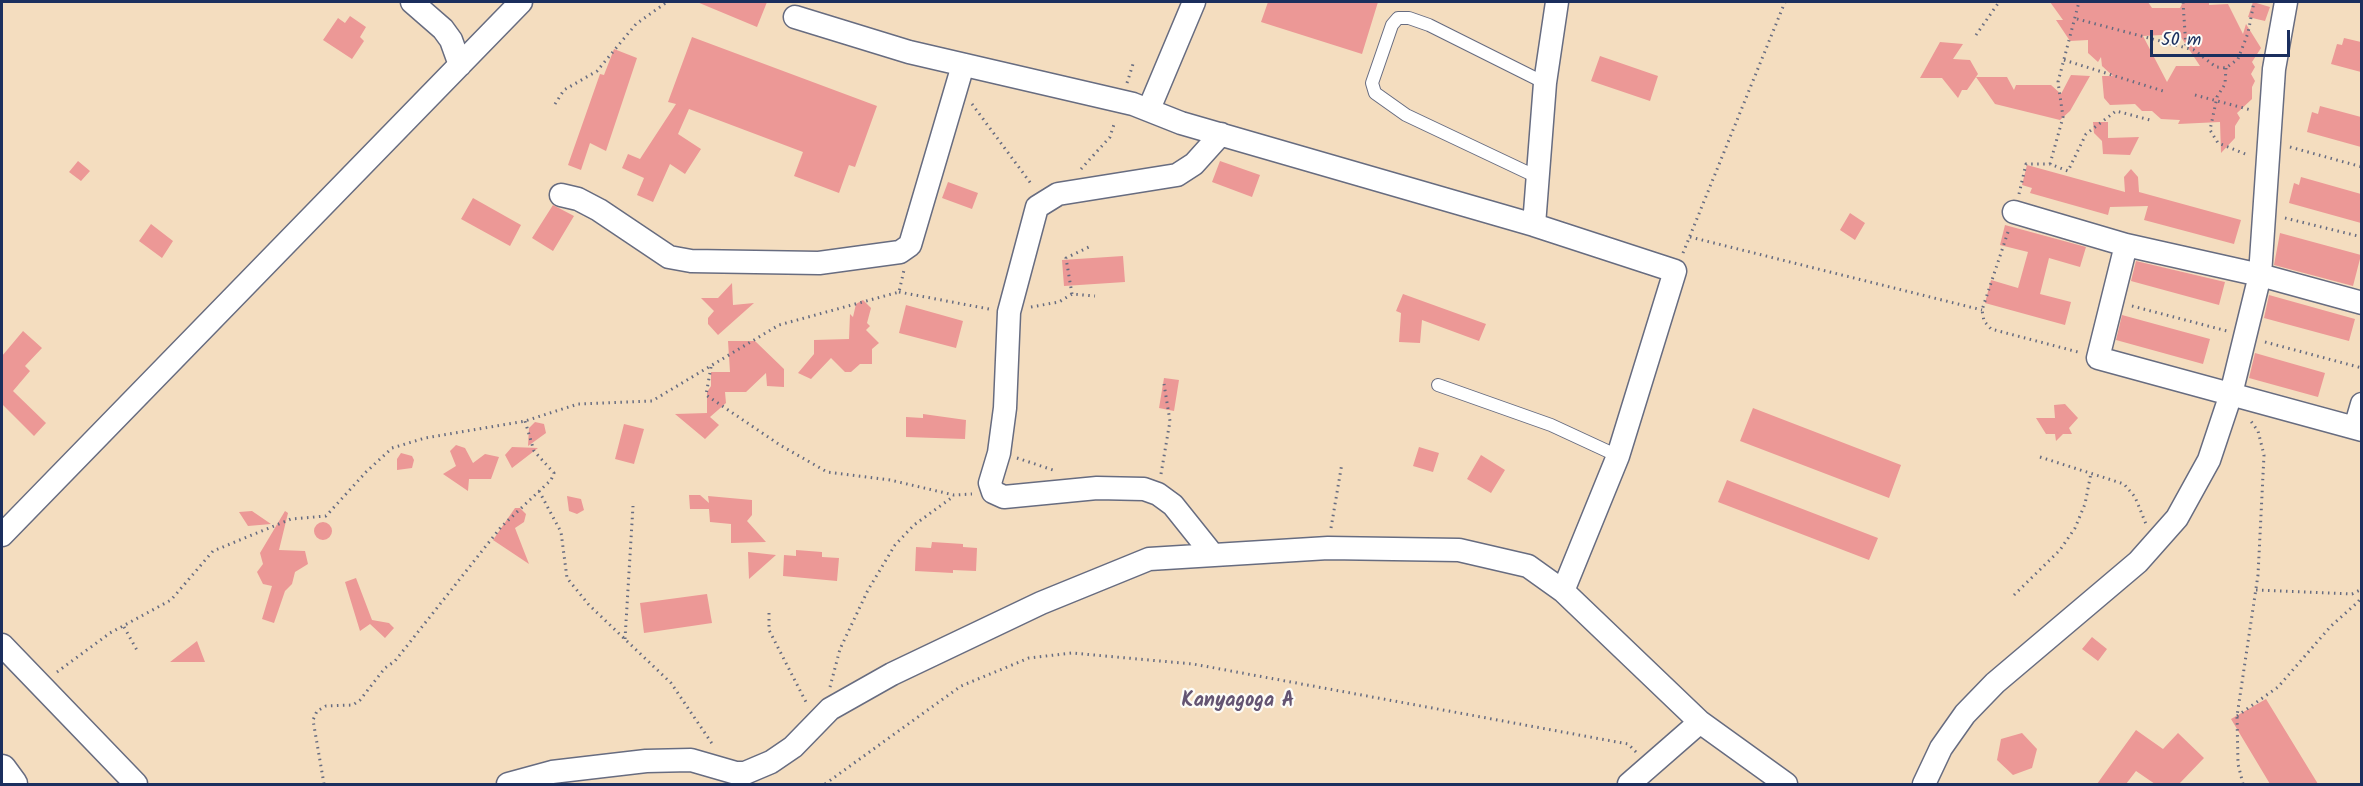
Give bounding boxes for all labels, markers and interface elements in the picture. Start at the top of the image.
scale bar [2153,18,2292,56]
text: 50 m [2161,26,2201,55]
district label: Kanyagoga A [1182,691,1294,715]

